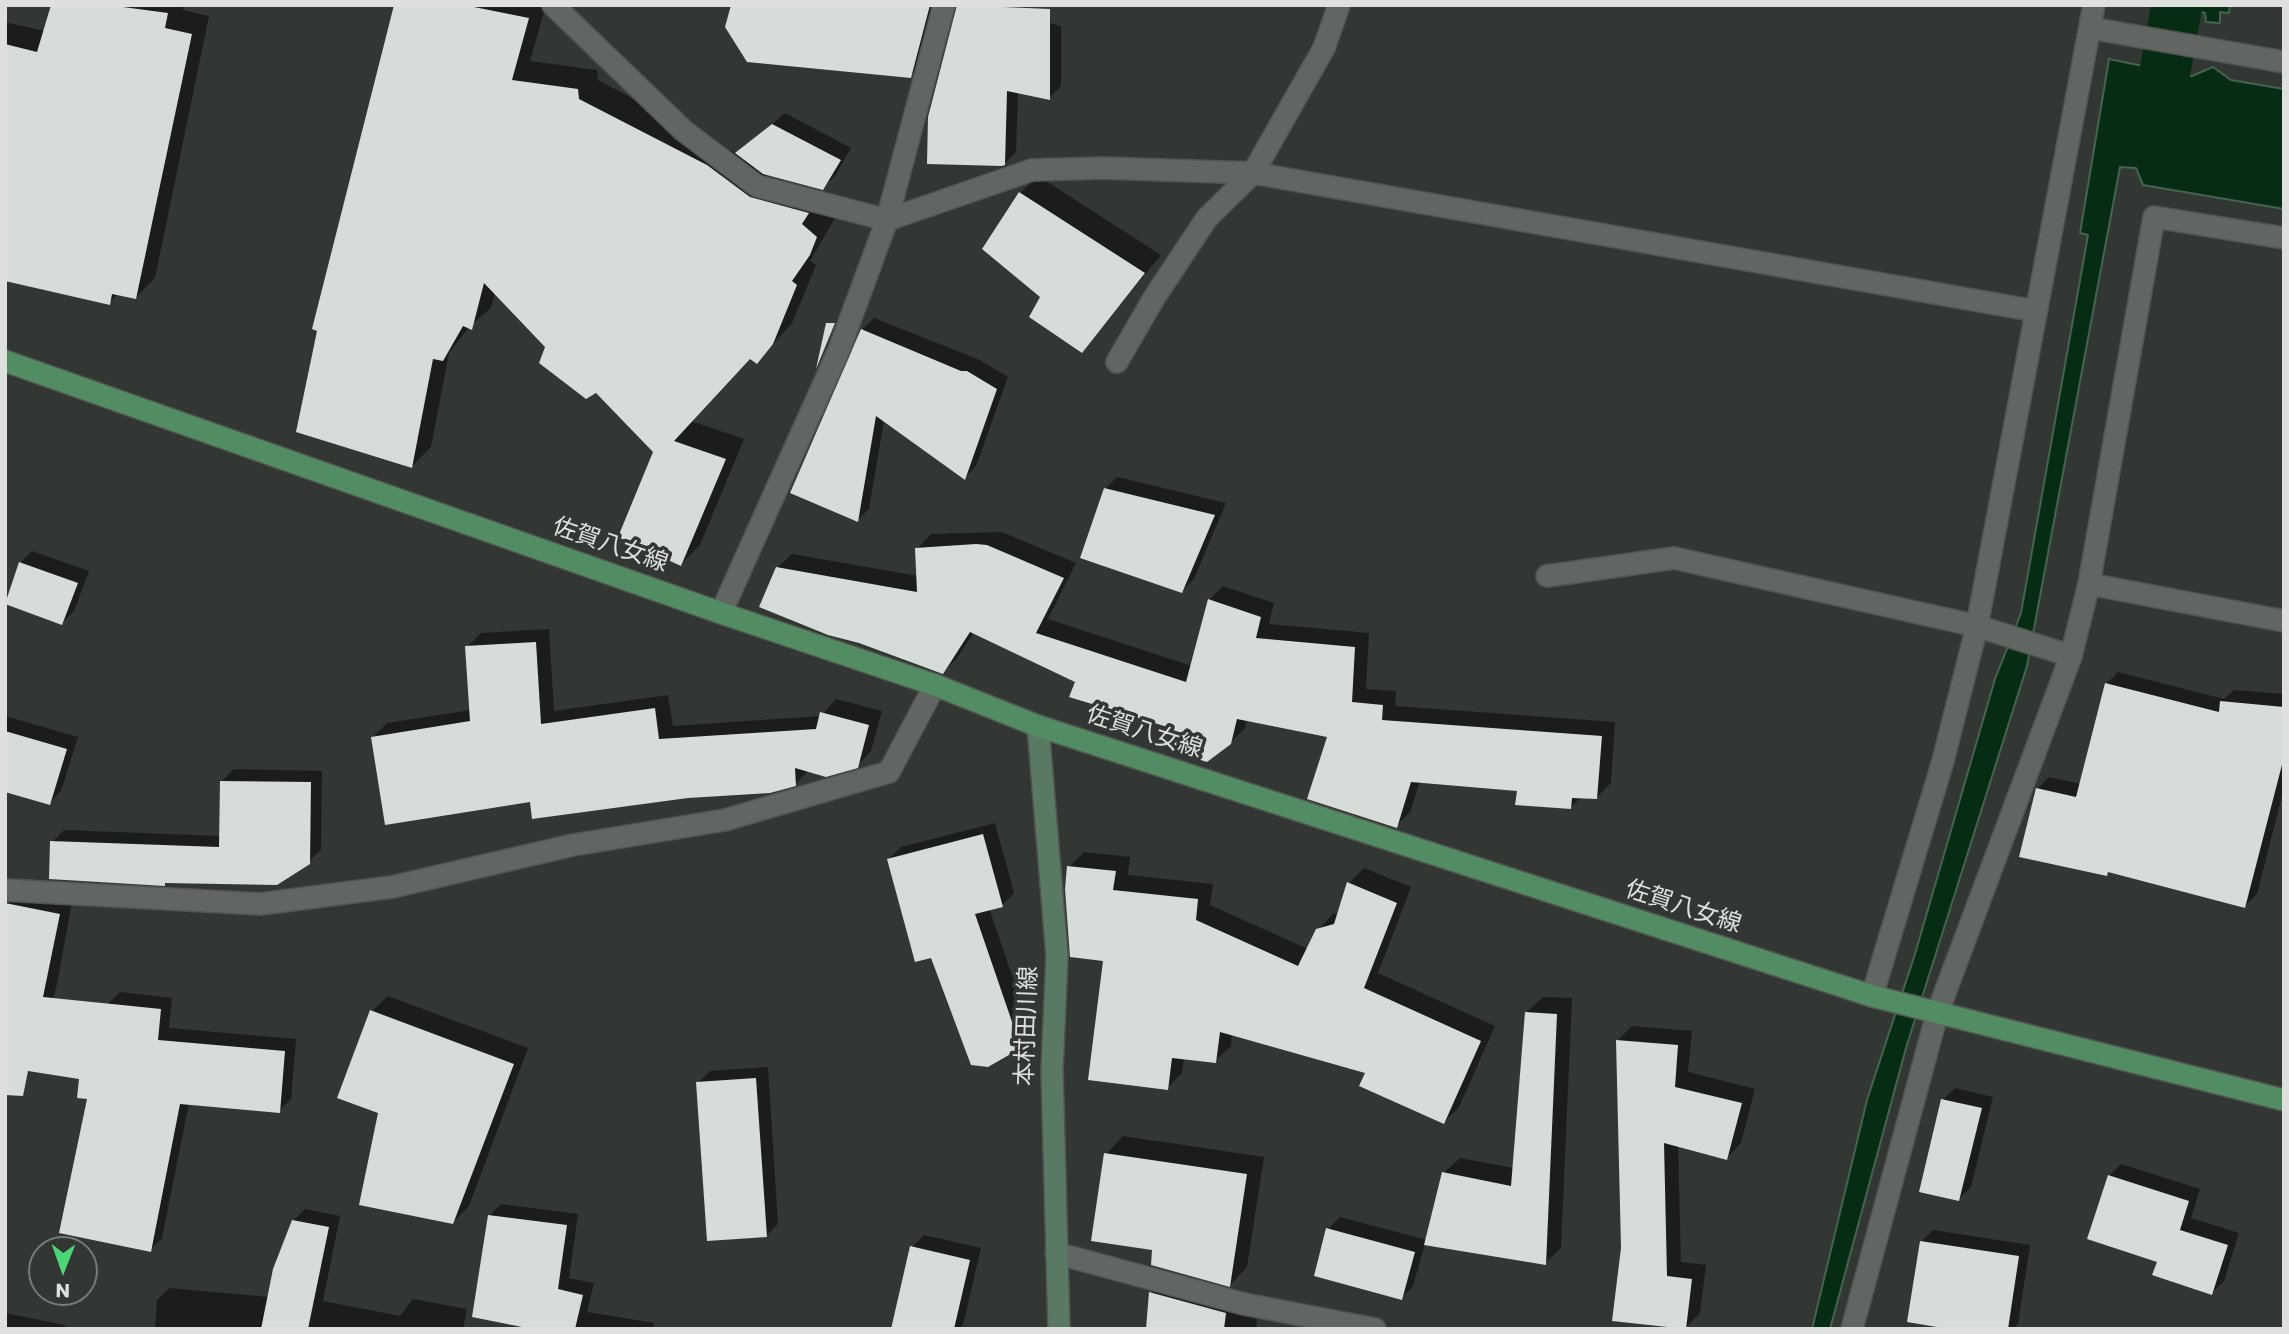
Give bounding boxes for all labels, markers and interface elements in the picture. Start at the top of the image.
street label: 佐賀八女線 [549,513,671,579]
street label: 佐賀八女線 [1082,701,1206,765]
street label: 佐賀八女線 [1621,876,1745,940]
street label: 本村田川線 [1012,966,1044,1086]
north arrow [28,1236,98,1306]
text: N [55,1277,70,1304]

